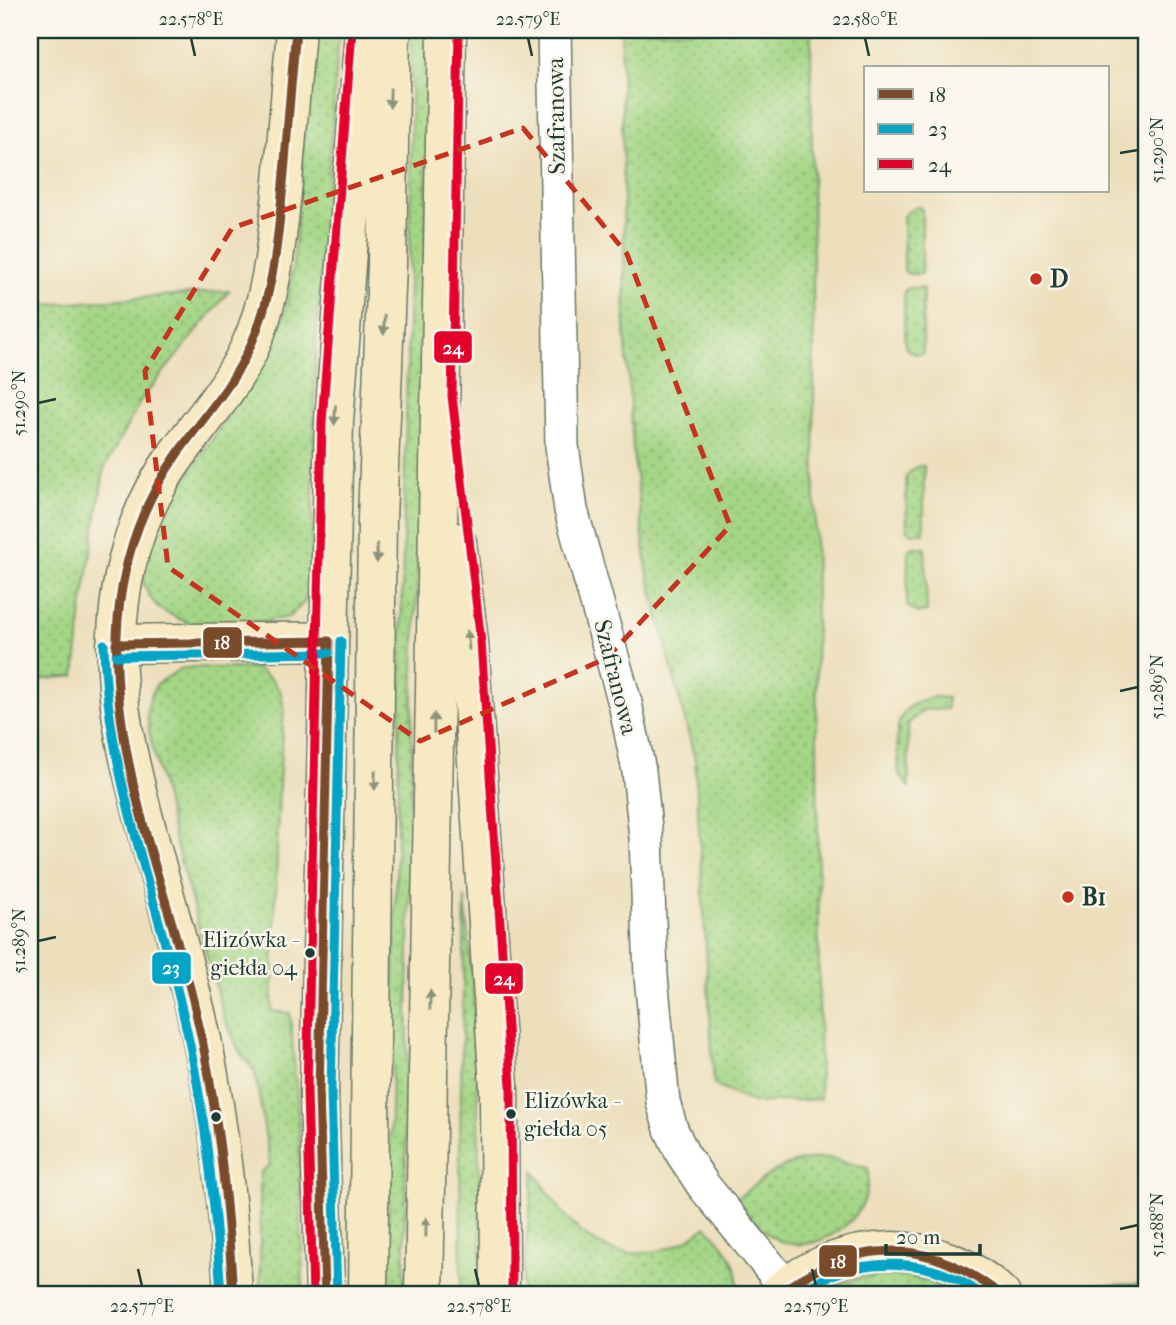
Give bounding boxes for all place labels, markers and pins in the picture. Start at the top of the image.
place label: D [1050,265,1068,293]
marker: D [1028,271,1044,287]
place label: B1 [1082,883,1106,911]
marker: B1 [1060,889,1076,905]
place label: Elizówka - giełda 04 [203,927,300,981]
marker: Elizówka - giełda 04 [303,946,317,960]
place label: Elizówka - giełda 05 [524,1088,622,1142]
marker: Elizówka - giełda 05 [504,1107,518,1121]
unlabelled marker [209,1110,223,1124]

